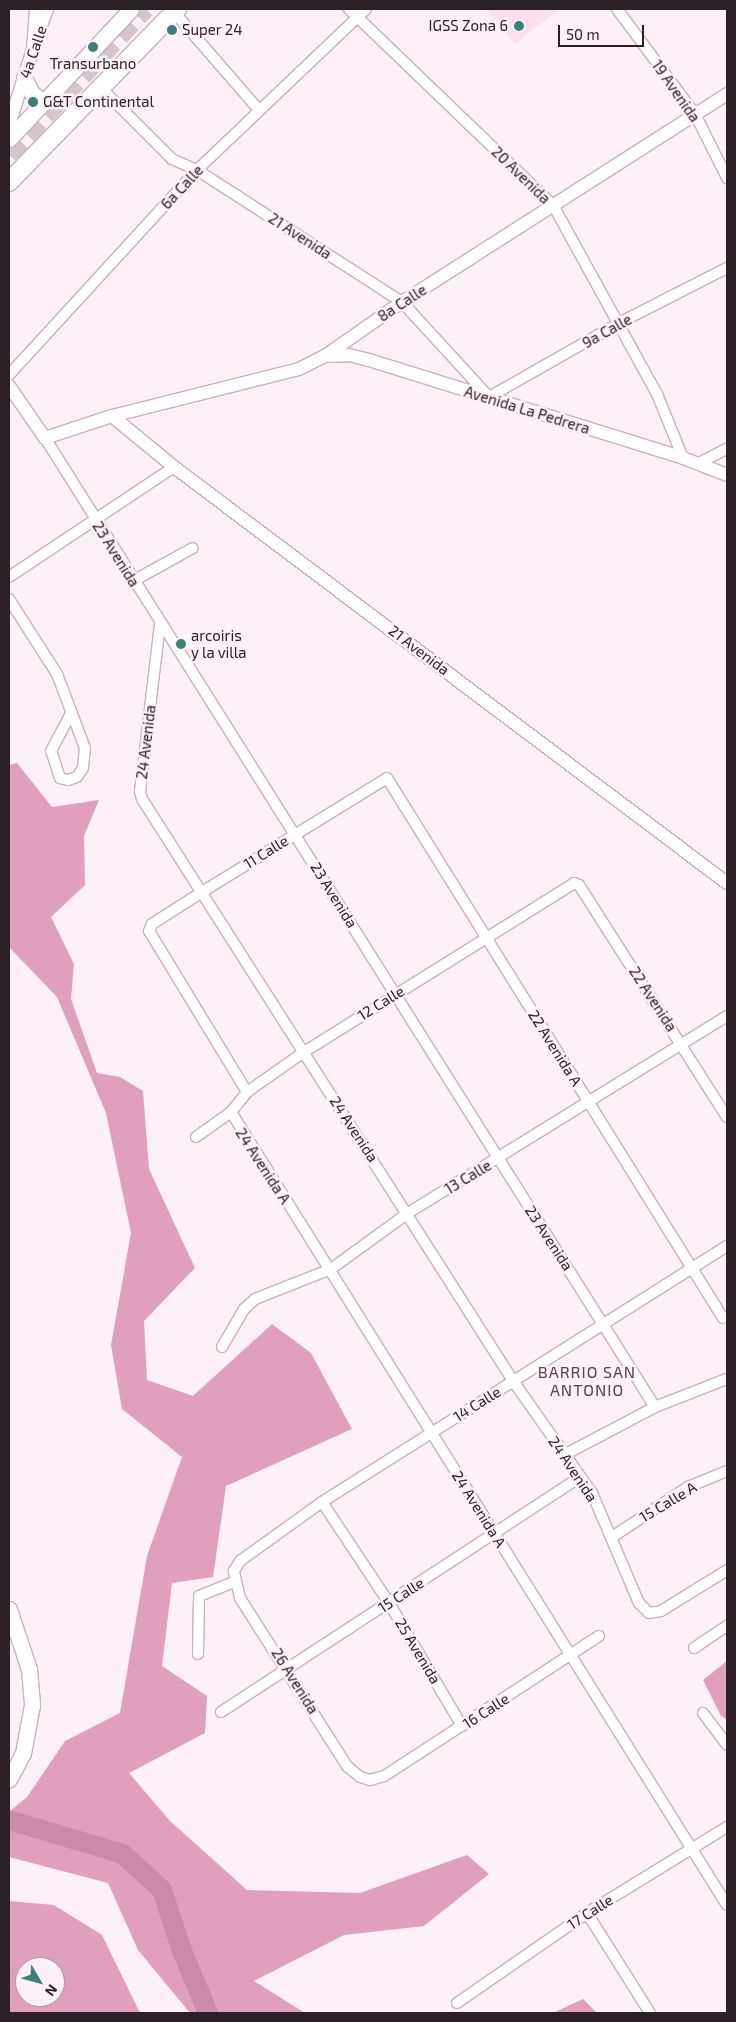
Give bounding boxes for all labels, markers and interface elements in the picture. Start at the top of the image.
scale bar [561,15,647,47]
place label: IGSS Zona 6 [429,17,508,35]
marker: IGSS Zona 6 [512,19,526,33]
place label: Super 24 [182,21,243,39]
street label: 4a Calle [16,23,50,81]
marker: Super 24 [166,24,178,36]
text: 50 m [566,25,600,43]
marker: Transurbano [87,41,99,53]
place label: Transurbano [50,55,136,73]
street label: 19 Avenida [648,56,704,126]
place label: G&T Continental [43,93,154,111]
marker: G&T Continental [27,96,39,108]
street label: 20 Avenida [488,142,554,208]
street label: 6a Calle [157,161,207,213]
street label: 21 Avenida [265,209,335,263]
street label: 8a Calle [374,281,430,325]
street label: 9a Calle [579,310,635,352]
street label: Avenida La Pedrera [462,382,592,438]
street label: 23 Avenida [89,518,143,590]
street label: 21 Avenida [385,621,453,679]
place label: arcoiris y la villa [191,626,247,661]
marker: arcoiris y la villa [175,638,187,650]
street label: 24 Avenida [132,704,160,780]
street label: 11 Calle [240,831,292,873]
street label: 23 Avenida [307,859,361,931]
street label: 22 Avenida [625,963,681,1035]
street label: 12 Calle [354,982,408,1024]
street label: 22 Avenida A [524,1006,586,1090]
street label: 24 Avenida [326,1093,382,1165]
street label: 24 Avenida A [232,1124,294,1208]
street label: 13 Calle [441,1156,495,1198]
street label: 23 Avenida [521,1202,577,1274]
district label: BARRIO SAN ANTONIO [537,1362,637,1400]
street label: 14 Calle [450,1383,504,1425]
street label: 24 Avenida [545,1433,601,1505]
street label: 24 Avenida A [448,1467,510,1551]
street label: 15 Calle A [636,1478,700,1526]
street label: 15 Calle [375,1574,427,1616]
street label: 25 Avenida [391,1615,445,1687]
street label: 26 Avenida [268,1645,322,1717]
street label: 16 Calle [459,1689,513,1733]
street label: 17 Calle [564,1891,616,1933]
north arrow [15,1957,65,2007]
text: N [42,1982,61,2000]

